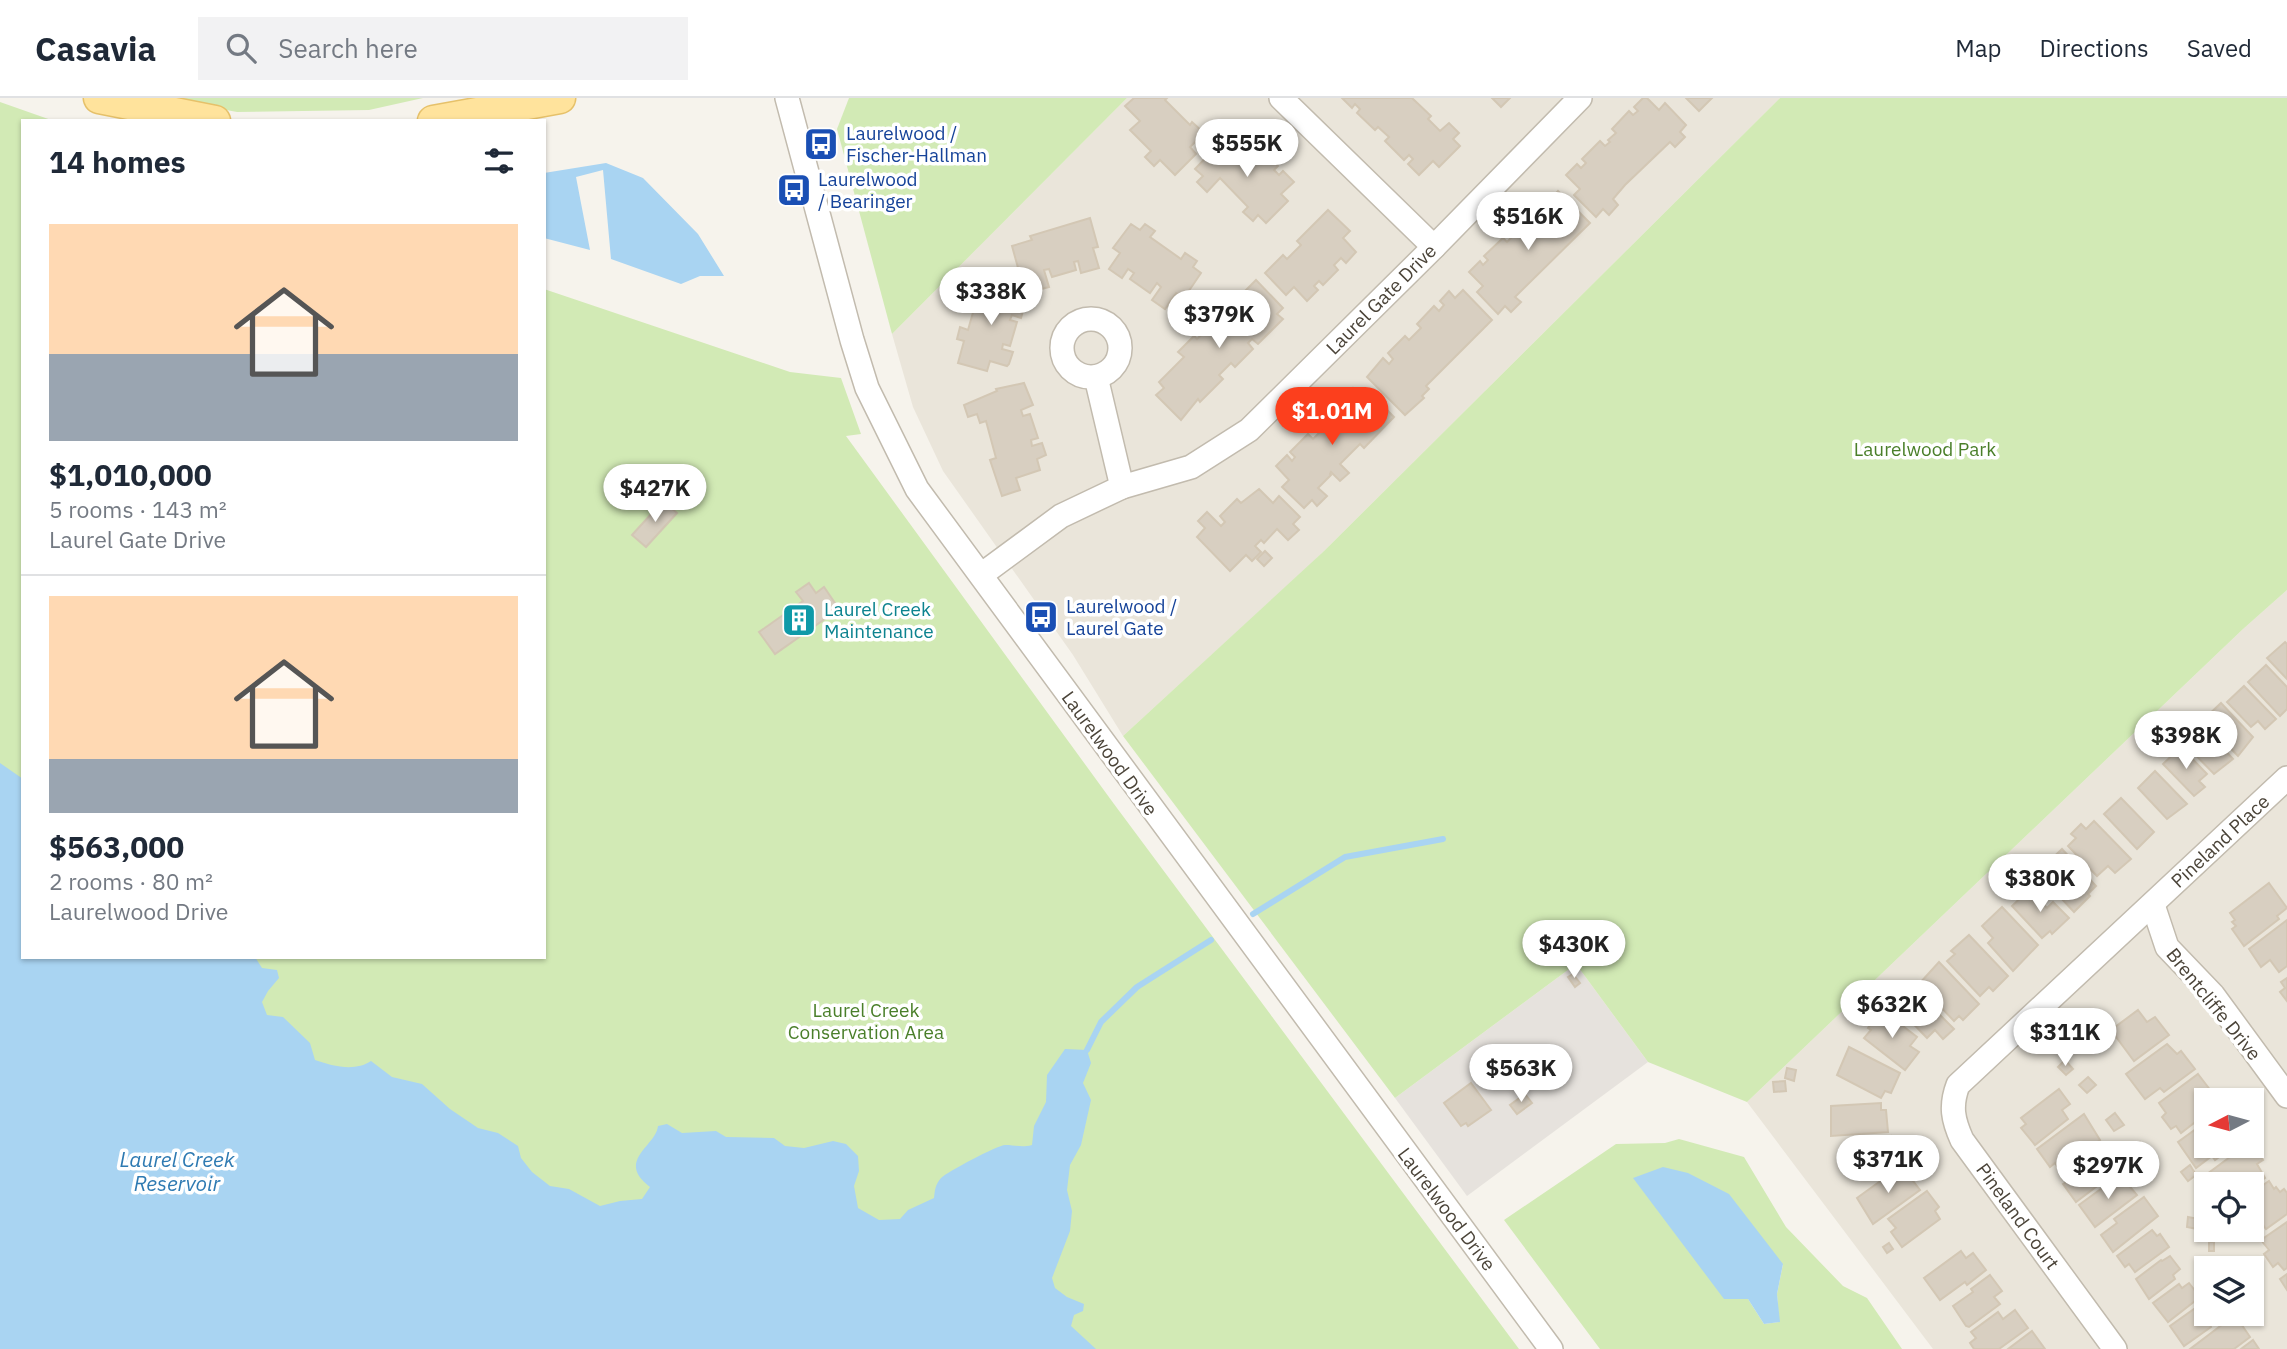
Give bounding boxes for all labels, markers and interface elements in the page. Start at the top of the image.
search box [198,17,688,80]
text: Casavia [35,27,156,70]
icon: search [222,29,260,67]
text: Search here [278,31,418,65]
text: Map [1955,32,2001,64]
text: Directions [2039,32,2149,64]
text: Saved [2187,32,2252,64]
pin: $555K [1198,120,1296,179]
place label: Laurelwood / Fischer-Hallman [846,121,987,167]
bus stop icon: Laurelwood / Fischer-Hallman [802,125,840,163]
text: $555K [1211,127,1283,157]
text: 14 homes [49,142,186,181]
icon: filters [480,142,518,180]
place label: Laurelwood / Bearinger [818,167,918,213]
bus stop icon: Laurelwood / Bearinger [775,171,813,209]
pin: $516K [1479,192,1577,252]
text: $516K [1492,200,1564,230]
street label: Laurel Gate Drive [1321,239,1441,359]
pin: $338K [942,268,1040,327]
icon: home [221,269,347,395]
text: $338K [955,275,1027,305]
pin: $379K [1170,290,1268,350]
text: $379K [1183,298,1255,328]
pin: $1.01M [1275,388,1389,447]
text: $1.01M [1291,395,1373,425]
park label: Laurelwood Park [1854,437,1996,461]
text: $1,010,000 [49,455,212,494]
pin: $427K [606,464,704,524]
text: $427K [619,472,691,502]
text: 5 rooms · 143 m² [49,494,227,524]
text: Laurel Gate Drive [49,524,226,554]
place label: Laurelwood / Laurel Gate [1066,594,1177,640]
place label: Laurel Creek Maintenance [824,597,934,643]
bus stop icon: Laurelwood / Laurel Gate [1022,598,1060,636]
building icon: Laurel Creek Maintenance [780,601,818,639]
icon: home [221,641,347,767]
street label: Laurelwood Drive [1057,686,1163,820]
pin: $398K [2137,712,2235,771]
text: $398K [2150,719,2222,749]
street label: Pineland Place [2166,789,2274,893]
text: $563,000 [49,827,184,866]
pin: $380K [1991,854,2089,914]
text: $380K [2004,862,2076,892]
text: 2 rooms · 80 m² [49,866,213,896]
text: Laurelwood Drive [49,896,228,926]
pin: $430K [1525,920,1623,980]
text: $430K [1538,928,1610,958]
street label: Brentcliffe Drive [2161,943,2267,1065]
pin: $632K [1843,981,1941,1040]
text: $632K [1856,988,1928,1018]
park label: Laurel Creek Conservation Area [788,998,944,1044]
pin: $311K [2016,1009,2114,1068]
text: $311K [2029,1016,2101,1046]
pin: $563K [1472,1044,1570,1104]
text: $563K [1485,1052,1557,1082]
north arrow [2194,1088,2264,1158]
map controls [2194,1088,2264,1326]
pin: $371K [1839,1136,1937,1195]
pin: $297K [2059,1142,2157,1201]
street label: Laurelwood Drive [1393,1143,1501,1275]
text: $371K [1852,1143,1924,1173]
water label: Laurel Creek Reservoir [119,1145,236,1197]
text: $297K [2072,1149,2144,1179]
street label: Pineland Court [1971,1158,2065,1274]
button: locate [2194,1172,2264,1242]
button: layers [2194,1256,2264,1326]

